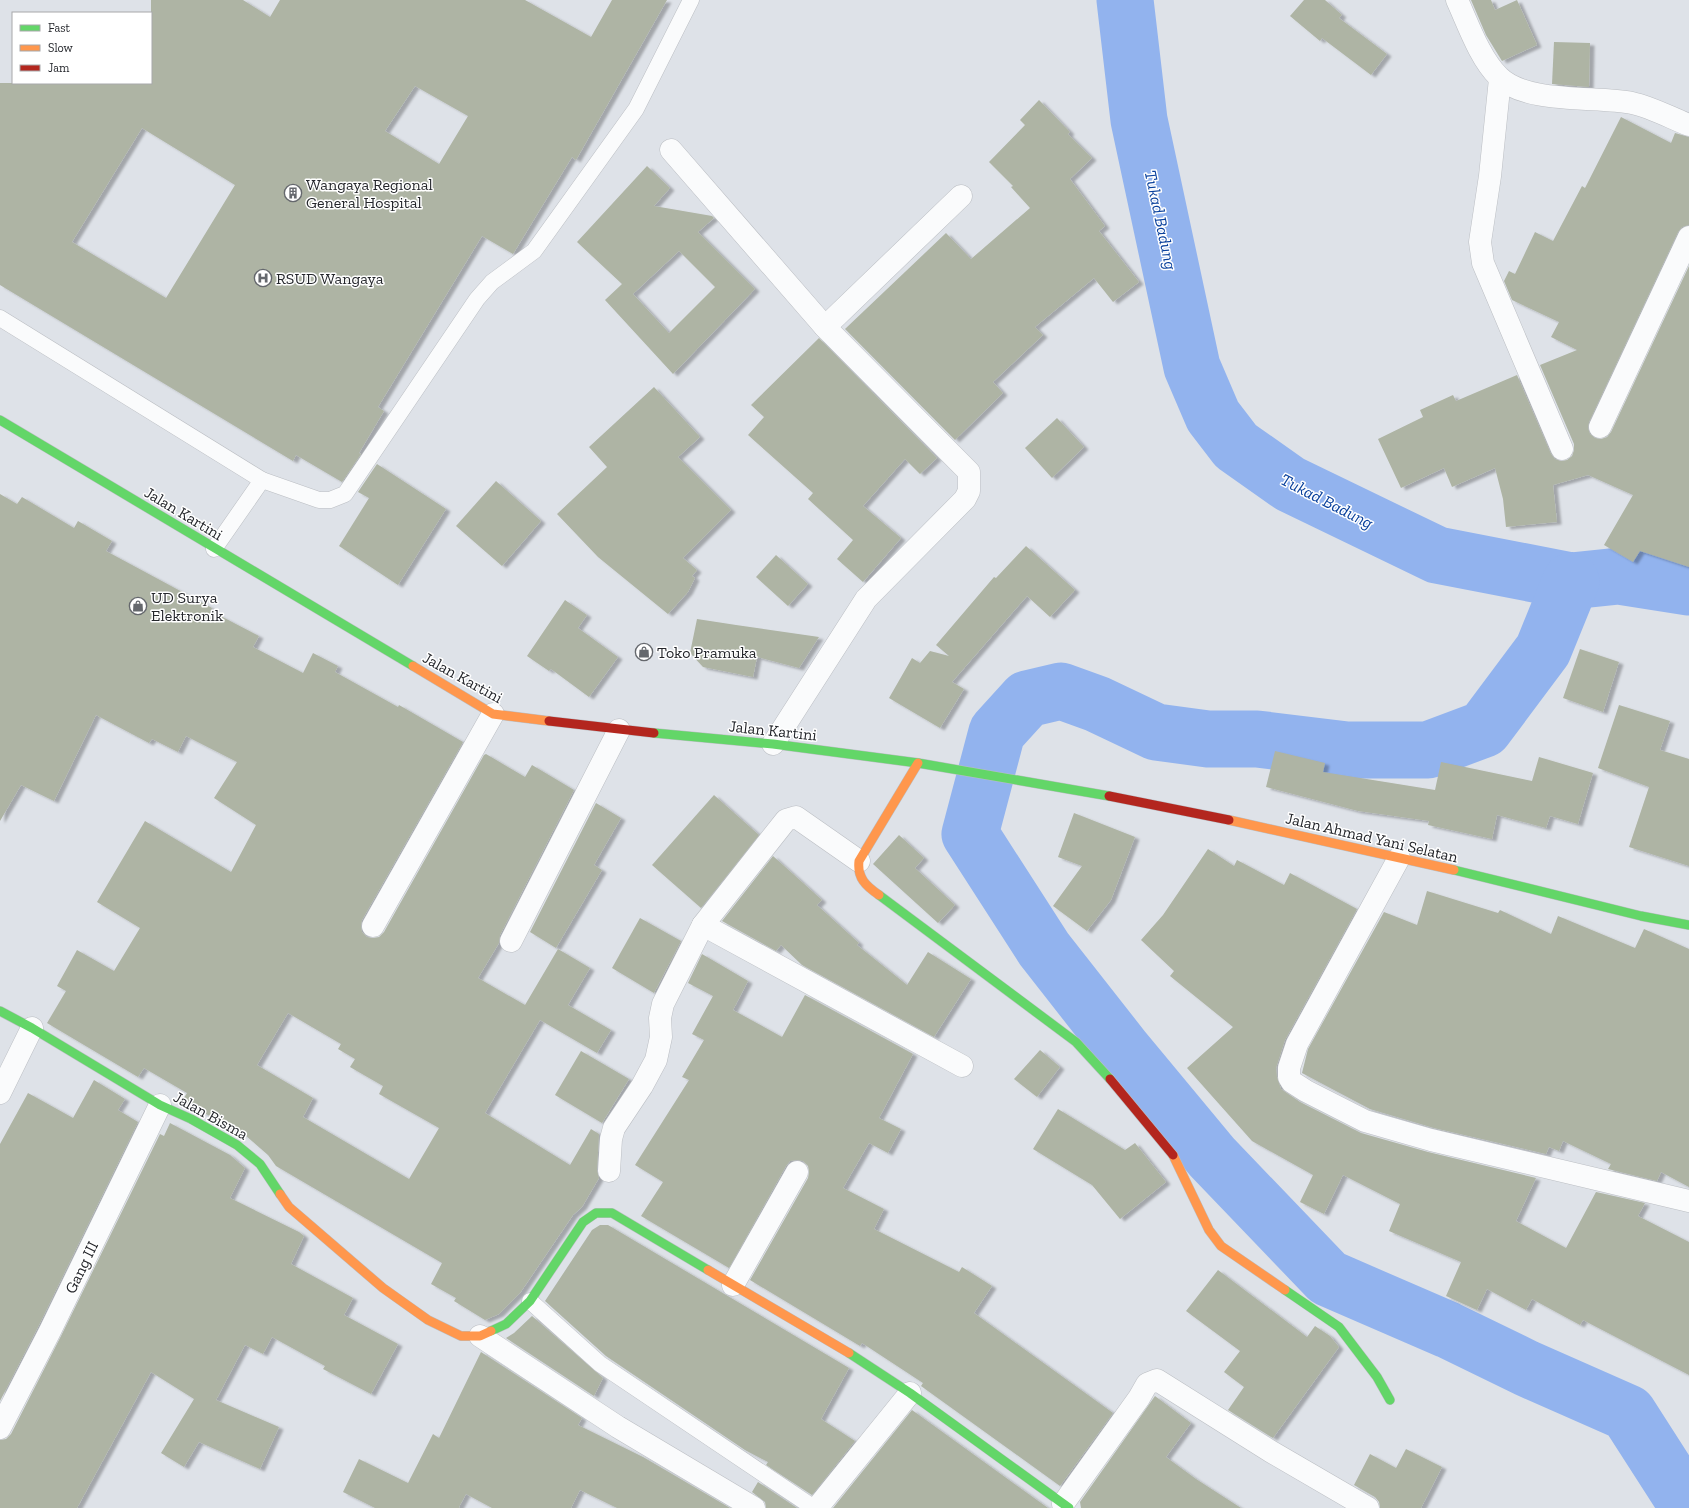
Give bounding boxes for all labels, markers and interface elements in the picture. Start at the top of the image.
legend [12,12,152,84]
text: Fast [48,21,71,35]
text: Slow [48,41,74,55]
text: Jam [48,61,70,75]
water label: Tukad Badung [1141,168,1181,272]
place label: Wangaya Regional General Hospital [306,175,433,212]
building icon: Wangaya Regional General Hospital [283,183,303,203]
hospital icon: RSUD Wangaya [253,268,273,288]
place label: RSUD Wangaya [276,269,384,288]
water label: Tukad Badung [1277,469,1377,533]
street label: Jalan Kartini [141,483,227,545]
place label: UD Surya Elektronik [151,588,224,625]
shop icon: UD Surya Elektronik [128,596,148,616]
shop icon: Toko Pramuka [634,642,654,662]
place label: Toko Pramuka [657,643,757,662]
street label: Jalan Kartini [420,648,506,707]
street label: Jalan Kartini [728,716,818,745]
street label: Jalan Ahmad Yani Selatan [1284,808,1461,867]
street label: Jalan Bisma [170,1087,251,1144]
street label: Gang III [61,1238,102,1296]

